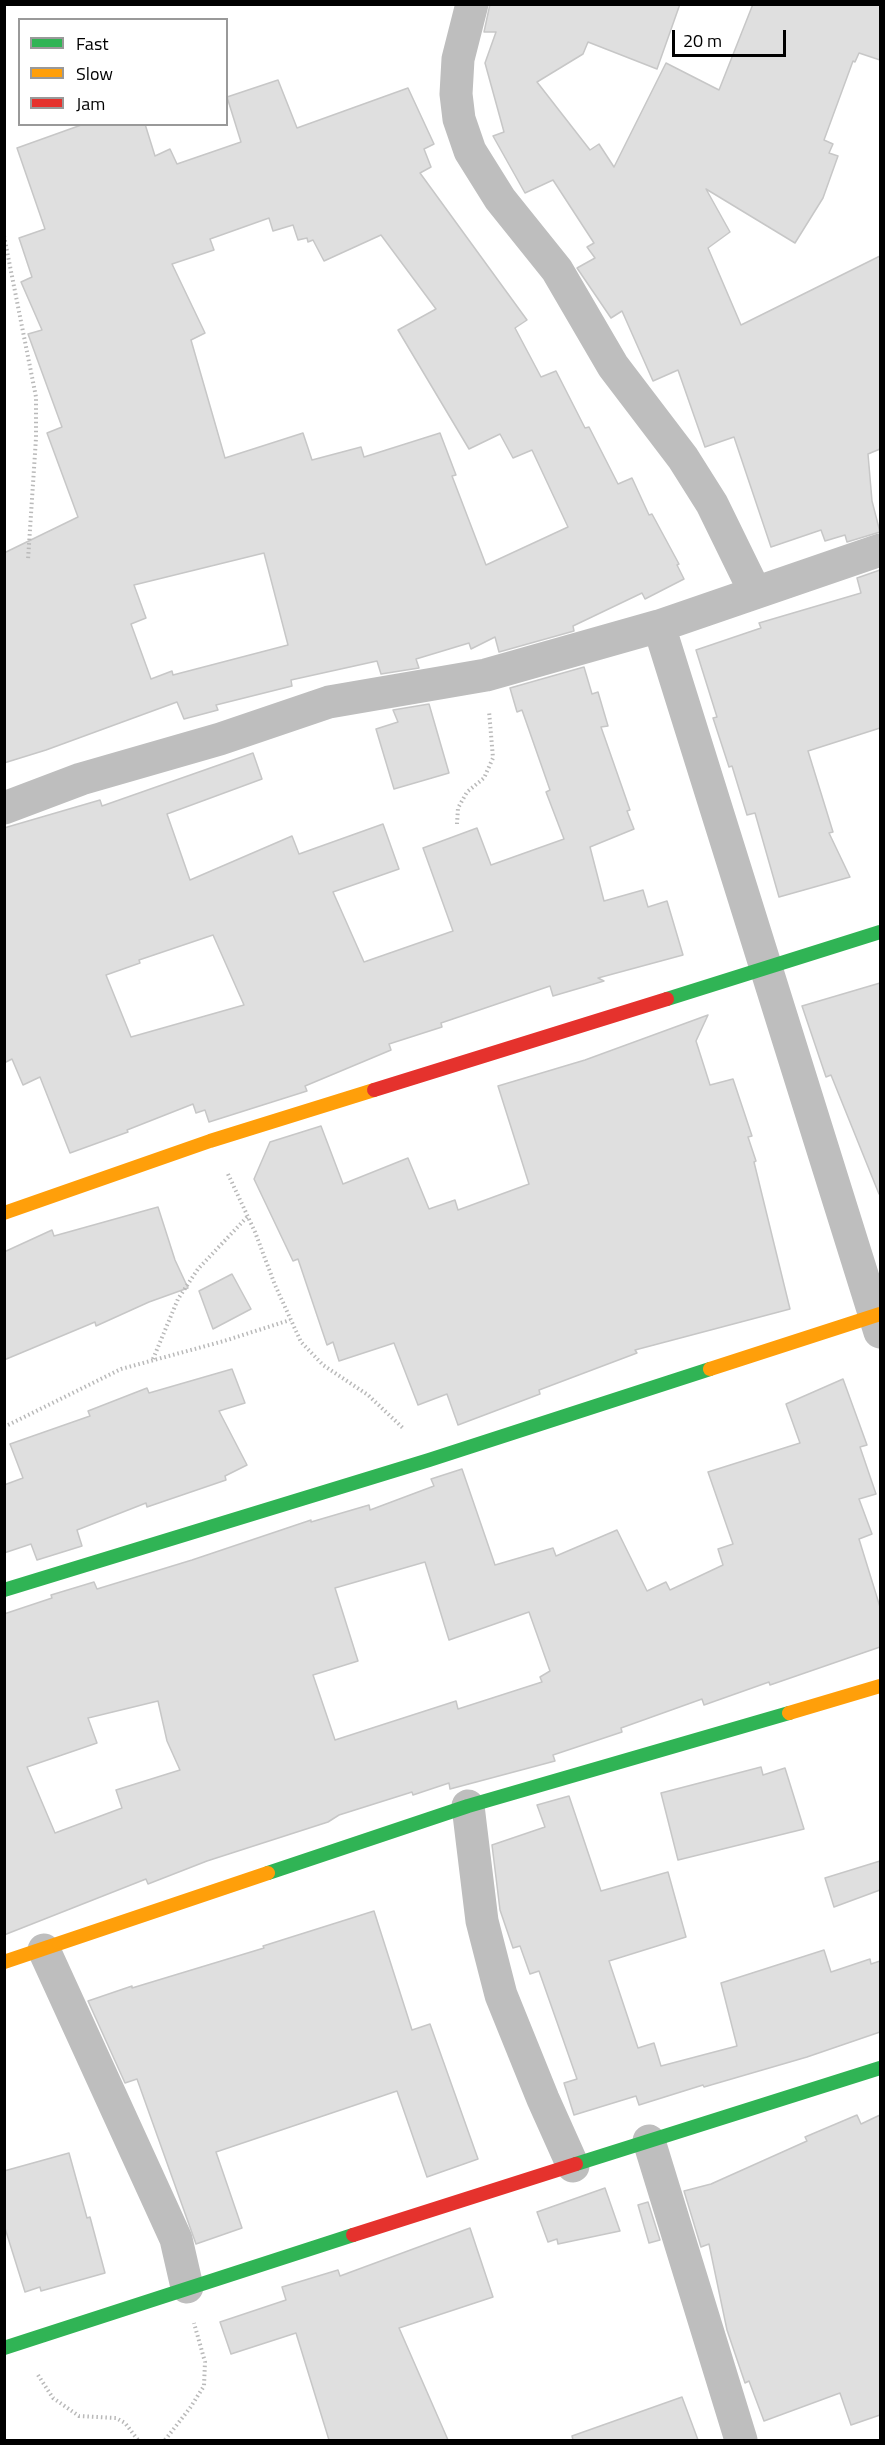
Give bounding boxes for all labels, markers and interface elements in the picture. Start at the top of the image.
legend [18,18,228,126]
scale bar [675,18,789,56]
text: 20 m [683,27,722,54]
text: Fast [76,30,109,57]
text: Slow [76,60,113,87]
text: Jam [76,90,105,117]

